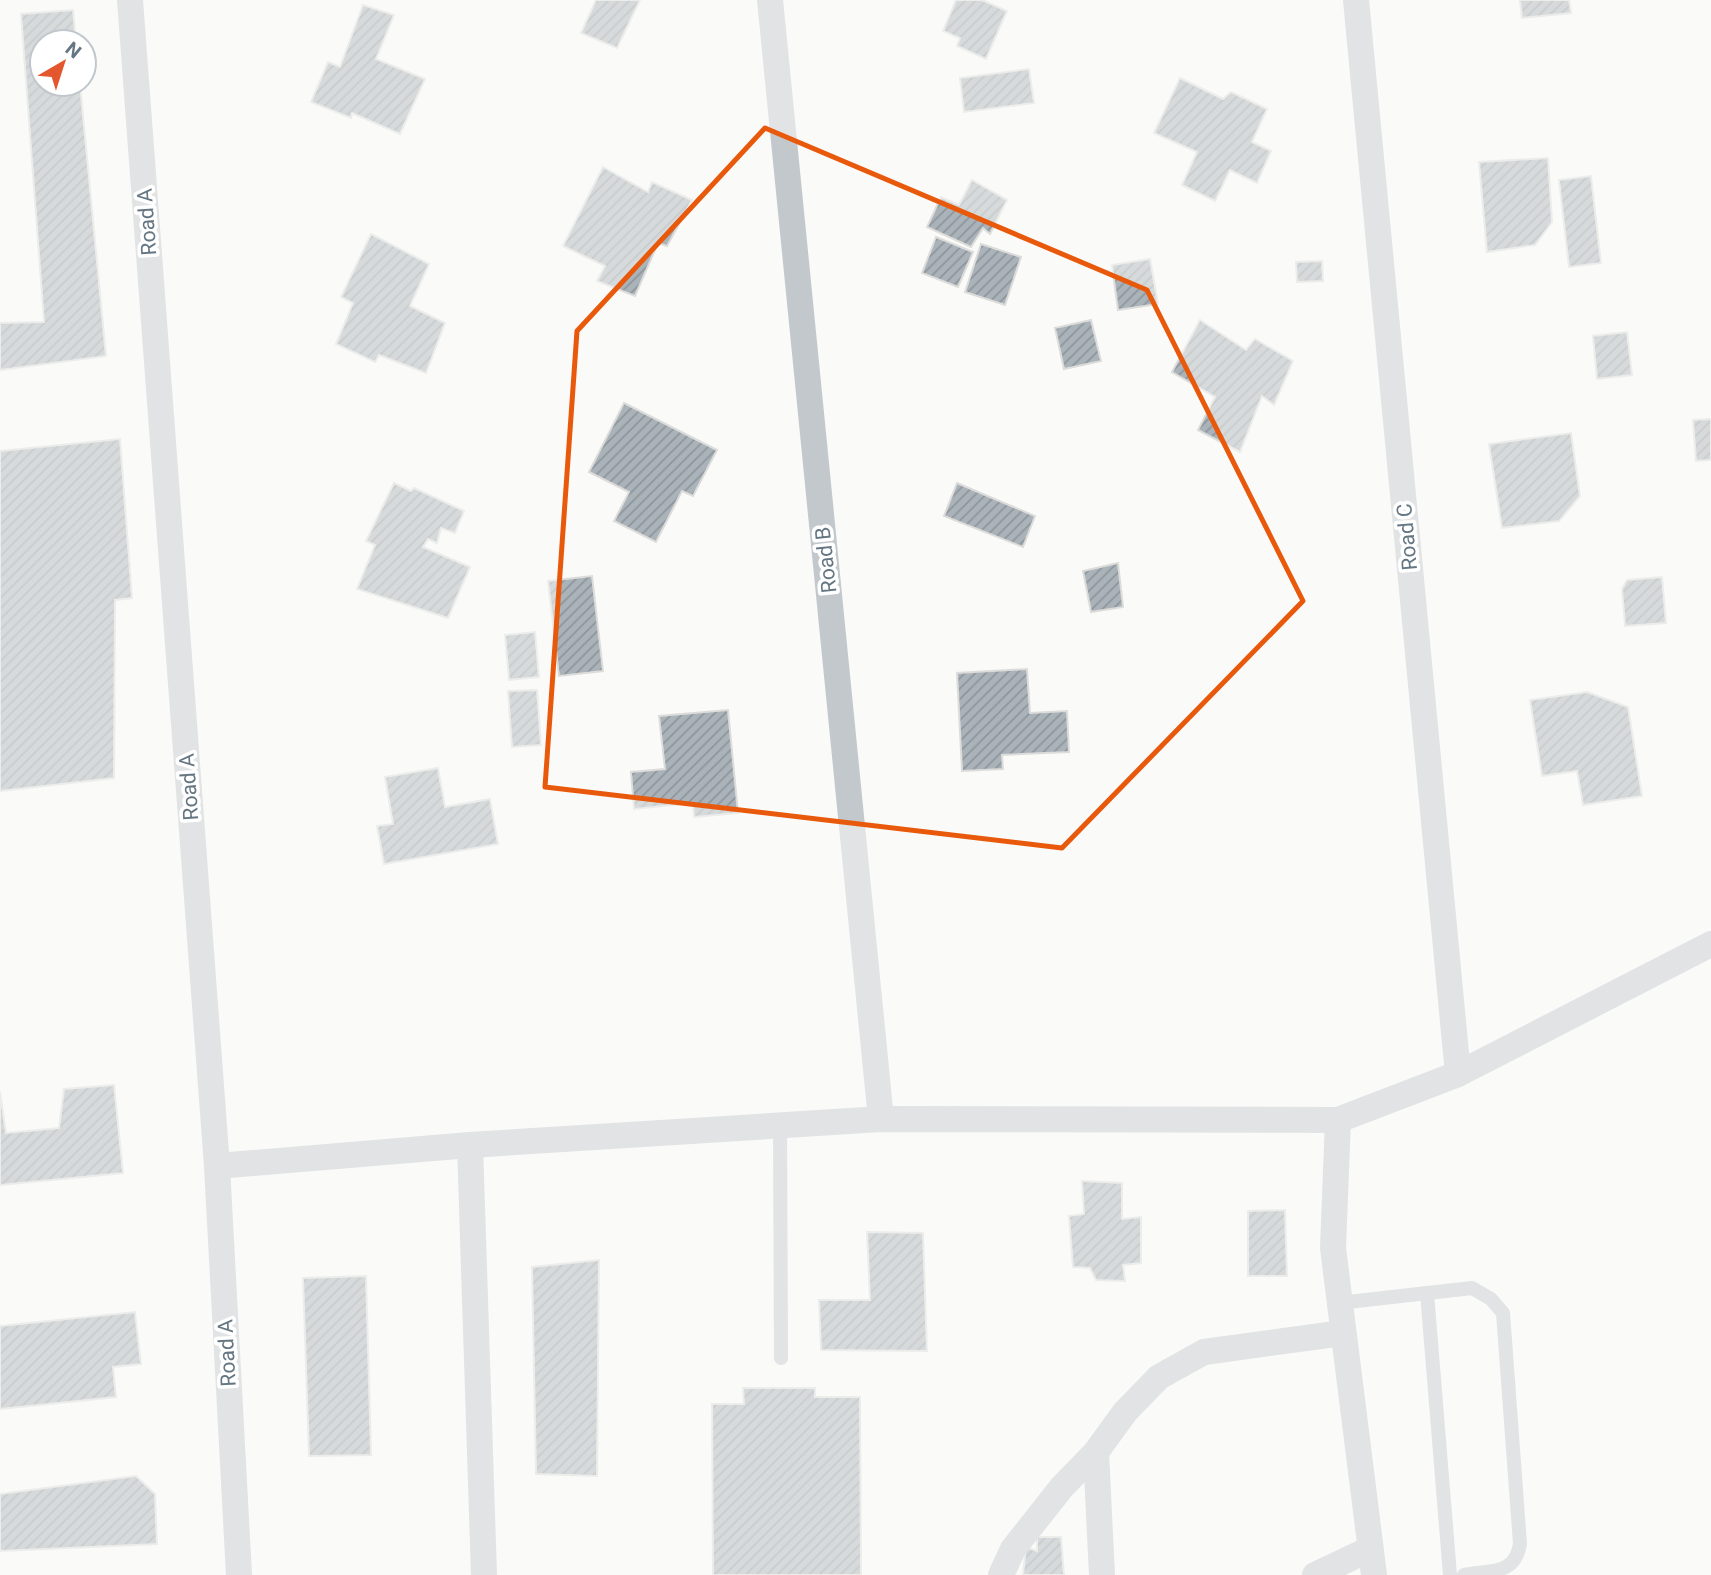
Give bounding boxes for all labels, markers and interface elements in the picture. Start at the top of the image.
north arrow [28,28,98,98]
text: N [61,37,86,63]
street label: Road A [133,187,161,256]
street label: Road C [1392,503,1422,571]
street label: Road B [811,526,841,594]
street label: Road A [175,752,203,821]
street label: Road A [213,1319,241,1387]

